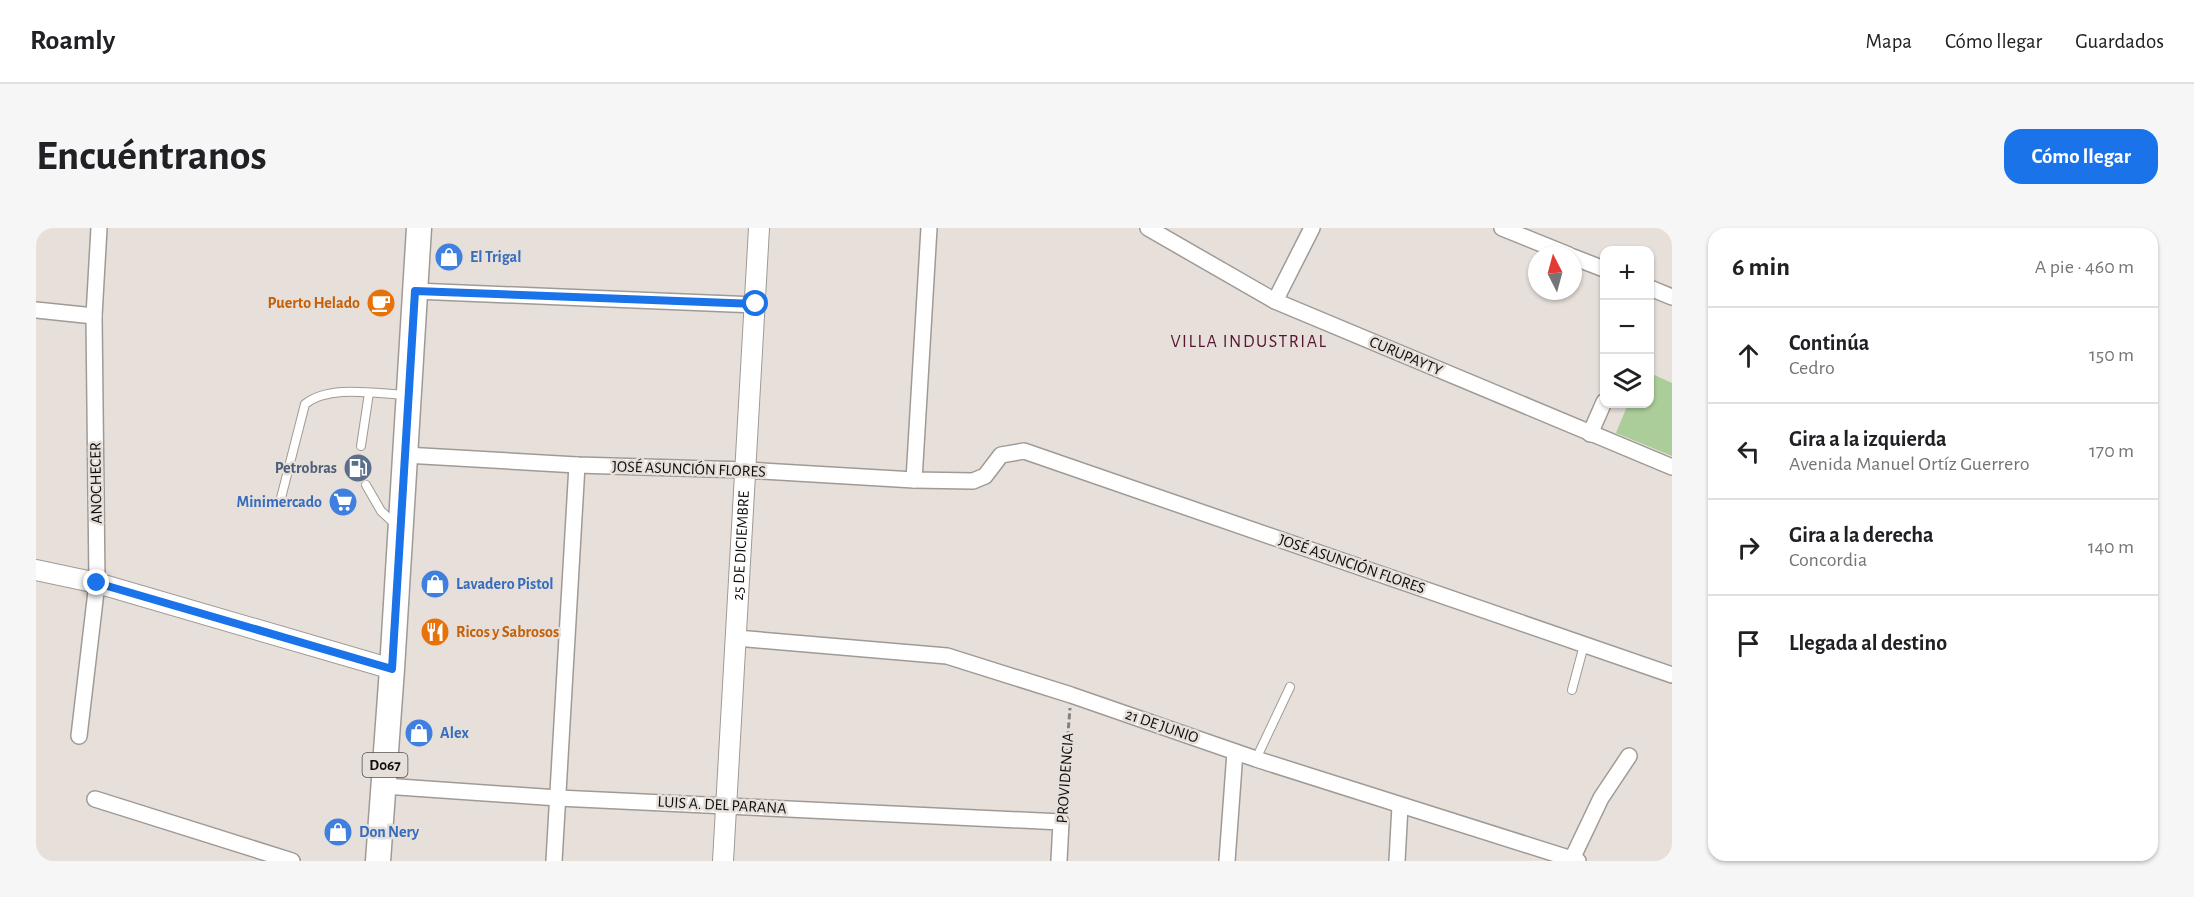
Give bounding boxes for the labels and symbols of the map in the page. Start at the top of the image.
shop icon: El Trigal [433,241,465,273]
north arrow [1528,246,1582,300]
place label: El Trigal [470,249,522,265]
cafe icon: Puerto Helado [365,287,397,319]
route start [742,290,768,316]
place label: Puerto Helado [268,295,360,311]
district label: VILLA INDUSTRIAL [1170,333,1328,351]
street label: CURUPAYTY [1367,333,1445,379]
street label: ANOCHECER [87,442,105,524]
fuel station icon: Petrobras [342,452,374,484]
street label: JOSÉ ASUNCIÓN FLORES [612,456,766,480]
place label: Petrobras [275,460,337,476]
supermarket icon: Minimercado [327,486,359,518]
street label: 25 DE DICIEMBRE [730,490,752,601]
place label: Minimercado [236,494,322,510]
street label: JOSÉ ASUNCIÓN FLORES [1277,530,1428,597]
shop icon: Lavadero Pistol [419,568,451,600]
route end [83,569,109,595]
place label: Lavadero Pistol [456,576,554,592]
restaurant icon: Ricos y Sabrosos [419,616,451,648]
place label: Ricos y Sabrosos [456,624,559,641]
street label: 21 DE JUNIO [1123,706,1201,746]
shop icon: Alex [403,717,435,749]
place label: Alex [440,725,470,741]
street label: PROVIDENCIA [1054,732,1076,824]
road number: D067 [362,753,408,777]
street label: LUIS A. DEL PARANA [657,794,787,816]
shop icon: Don Nery [322,816,354,848]
place label: Don Nery [359,824,420,841]

